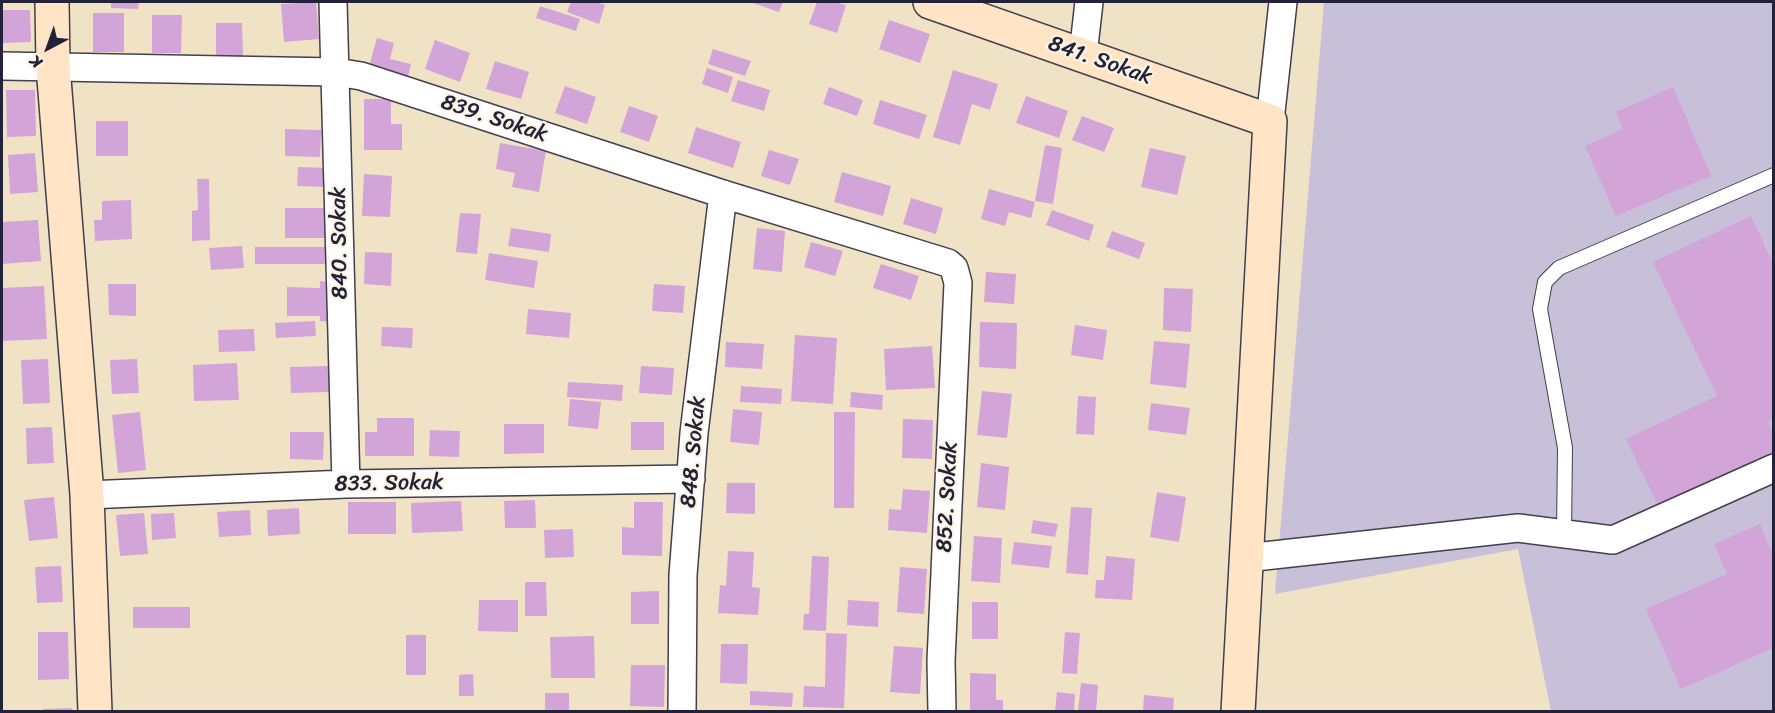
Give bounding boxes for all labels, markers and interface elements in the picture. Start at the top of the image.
north arrow [18,18,78,78]
street label: 841. Sokak [1045,31,1155,91]
text: K [23,48,49,76]
street label: 839. Sokak [437,89,551,149]
street label: 840. Sokak [326,186,354,300]
street label: 848. Sokak [676,395,712,509]
street label: 852. Sokak [932,441,964,553]
street label: 833. Sokak [334,470,444,498]

